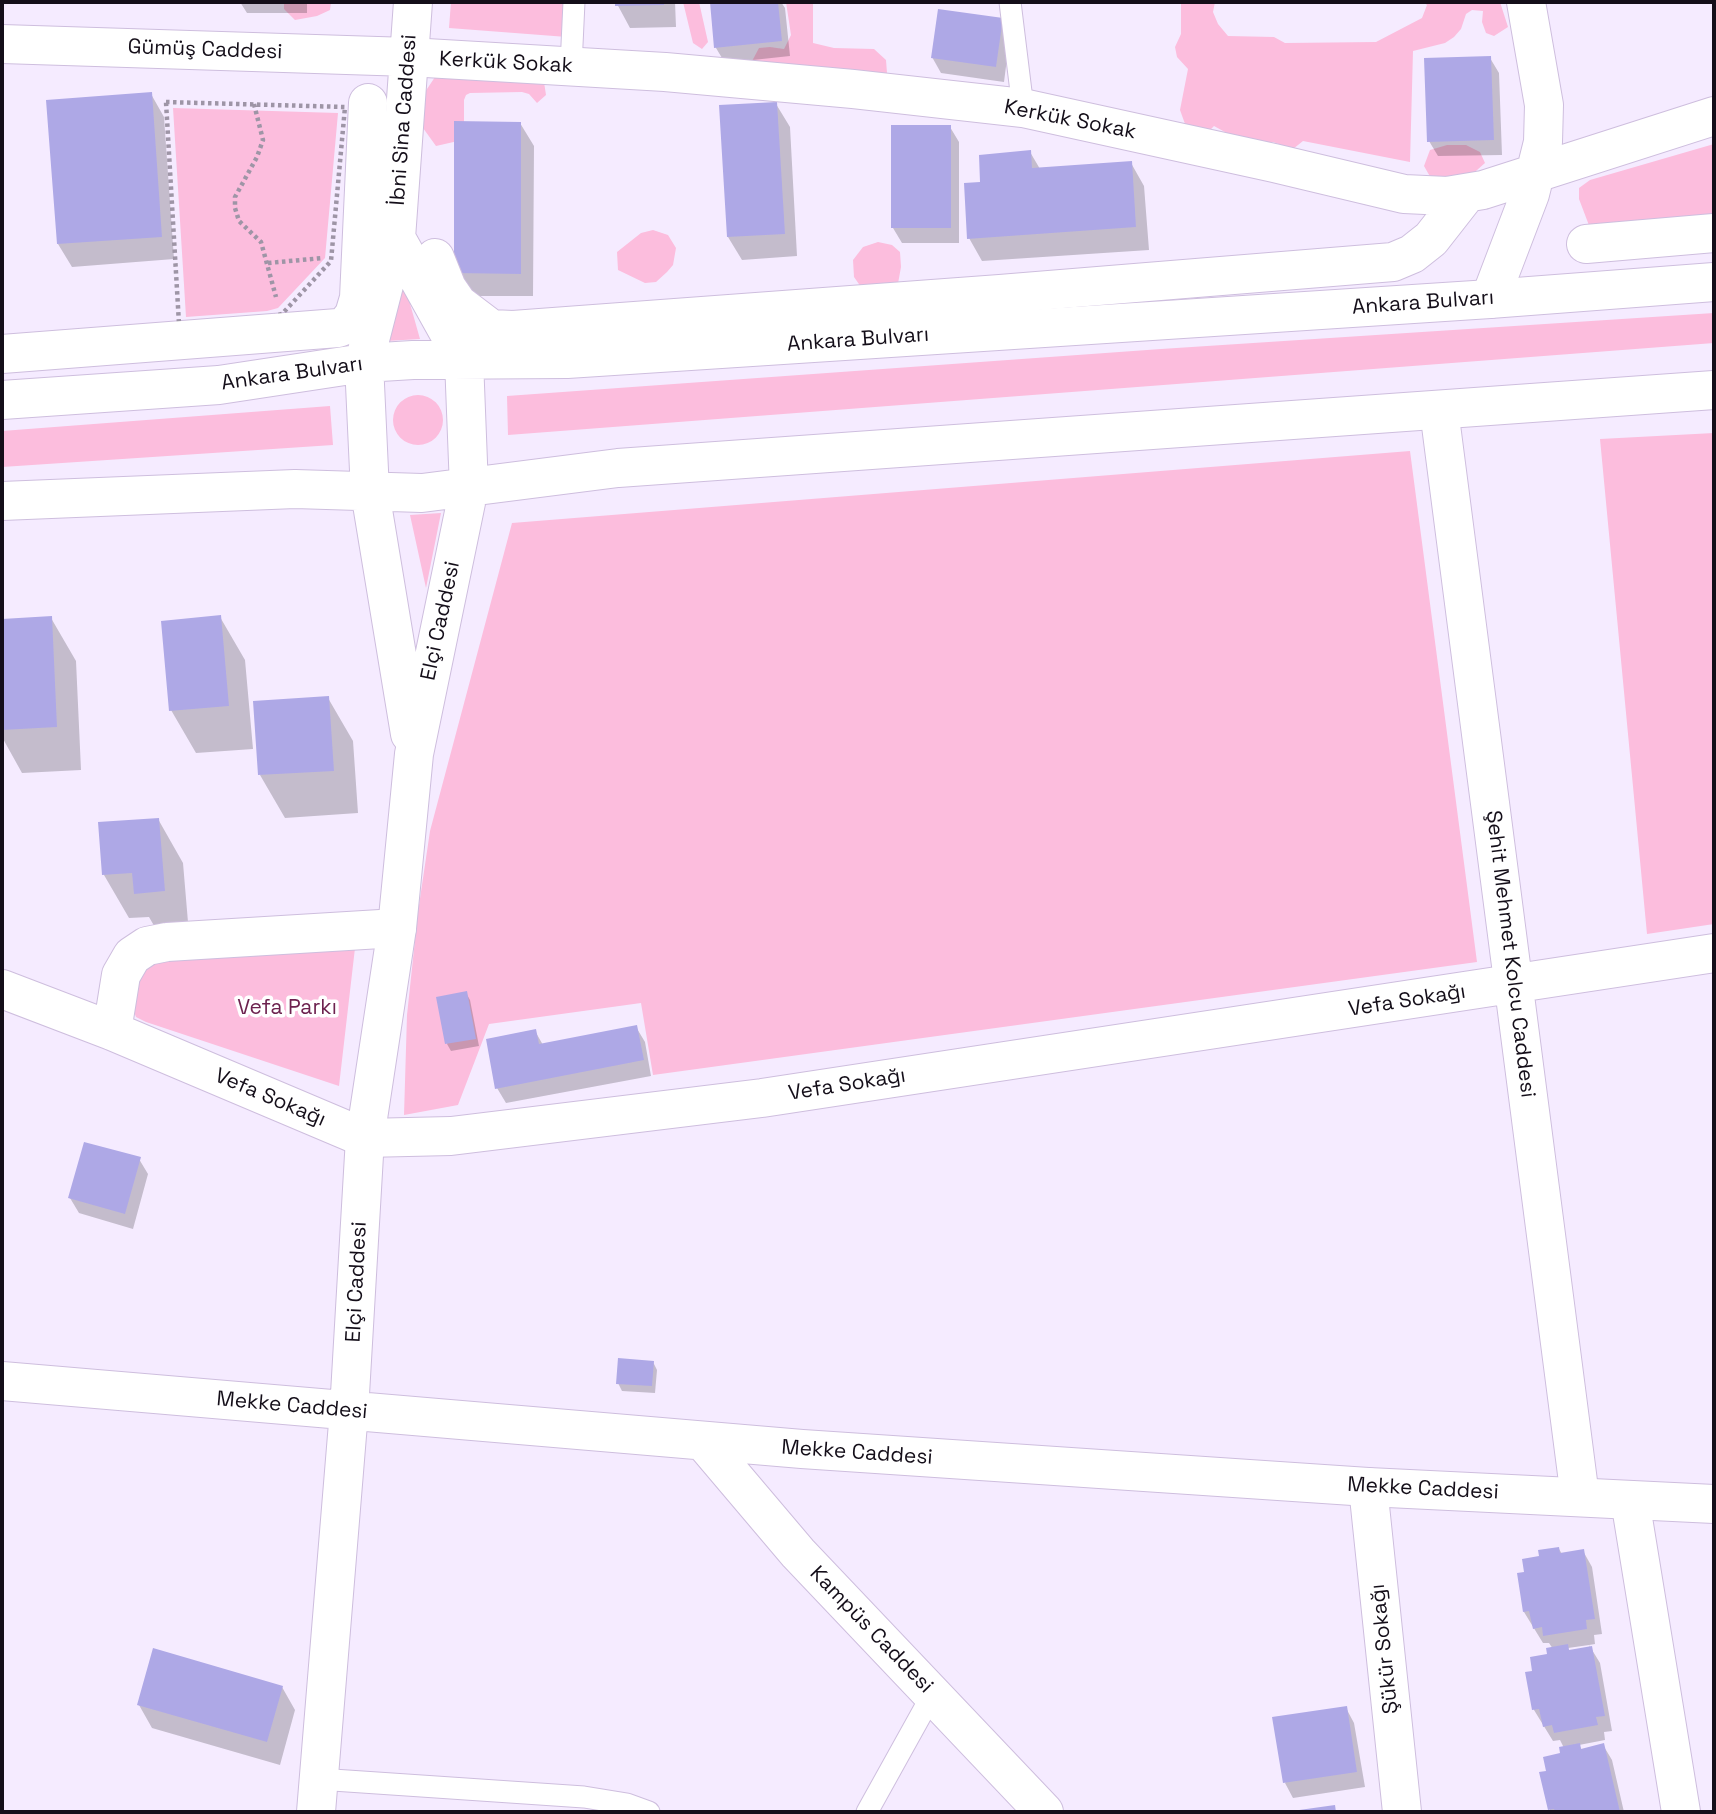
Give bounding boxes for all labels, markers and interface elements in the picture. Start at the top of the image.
street label: İbni Sina Caddesi [385,34,423,206]
street label: Gümüş Caddesi [127,35,283,65]
street label: Kerkük Sokak [439,47,573,79]
street label: Kerkük Sokak [1002,95,1138,145]
street label: Ankara Bulvarı [1351,285,1495,321]
street label: Ankara Bulvarı [786,322,930,358]
street label: Ankara Bulvarı [220,352,364,396]
street label: Elçi Caddesi [416,559,466,683]
street label: Şehit Mehmet Kolcu Caddesi [1480,809,1540,1099]
street label: Vefa Sokağı [1347,979,1467,1023]
park label: Vefa Parkı [237,995,337,1021]
street label: Vefa Sokağı [211,1063,329,1133]
street label: Vefa Sokağı [787,1063,907,1107]
street label: Elçi Caddesi [341,1221,373,1343]
street label: Mekke Caddesi [215,1387,369,1425]
street label: Mekke Caddesi [781,1435,933,1471]
street label: Mekke Caddesi [1347,1472,1499,1506]
street label: Kampüs Caddesi [804,1561,938,1699]
street label: Şükür Sokağı [1366,1583,1404,1715]

